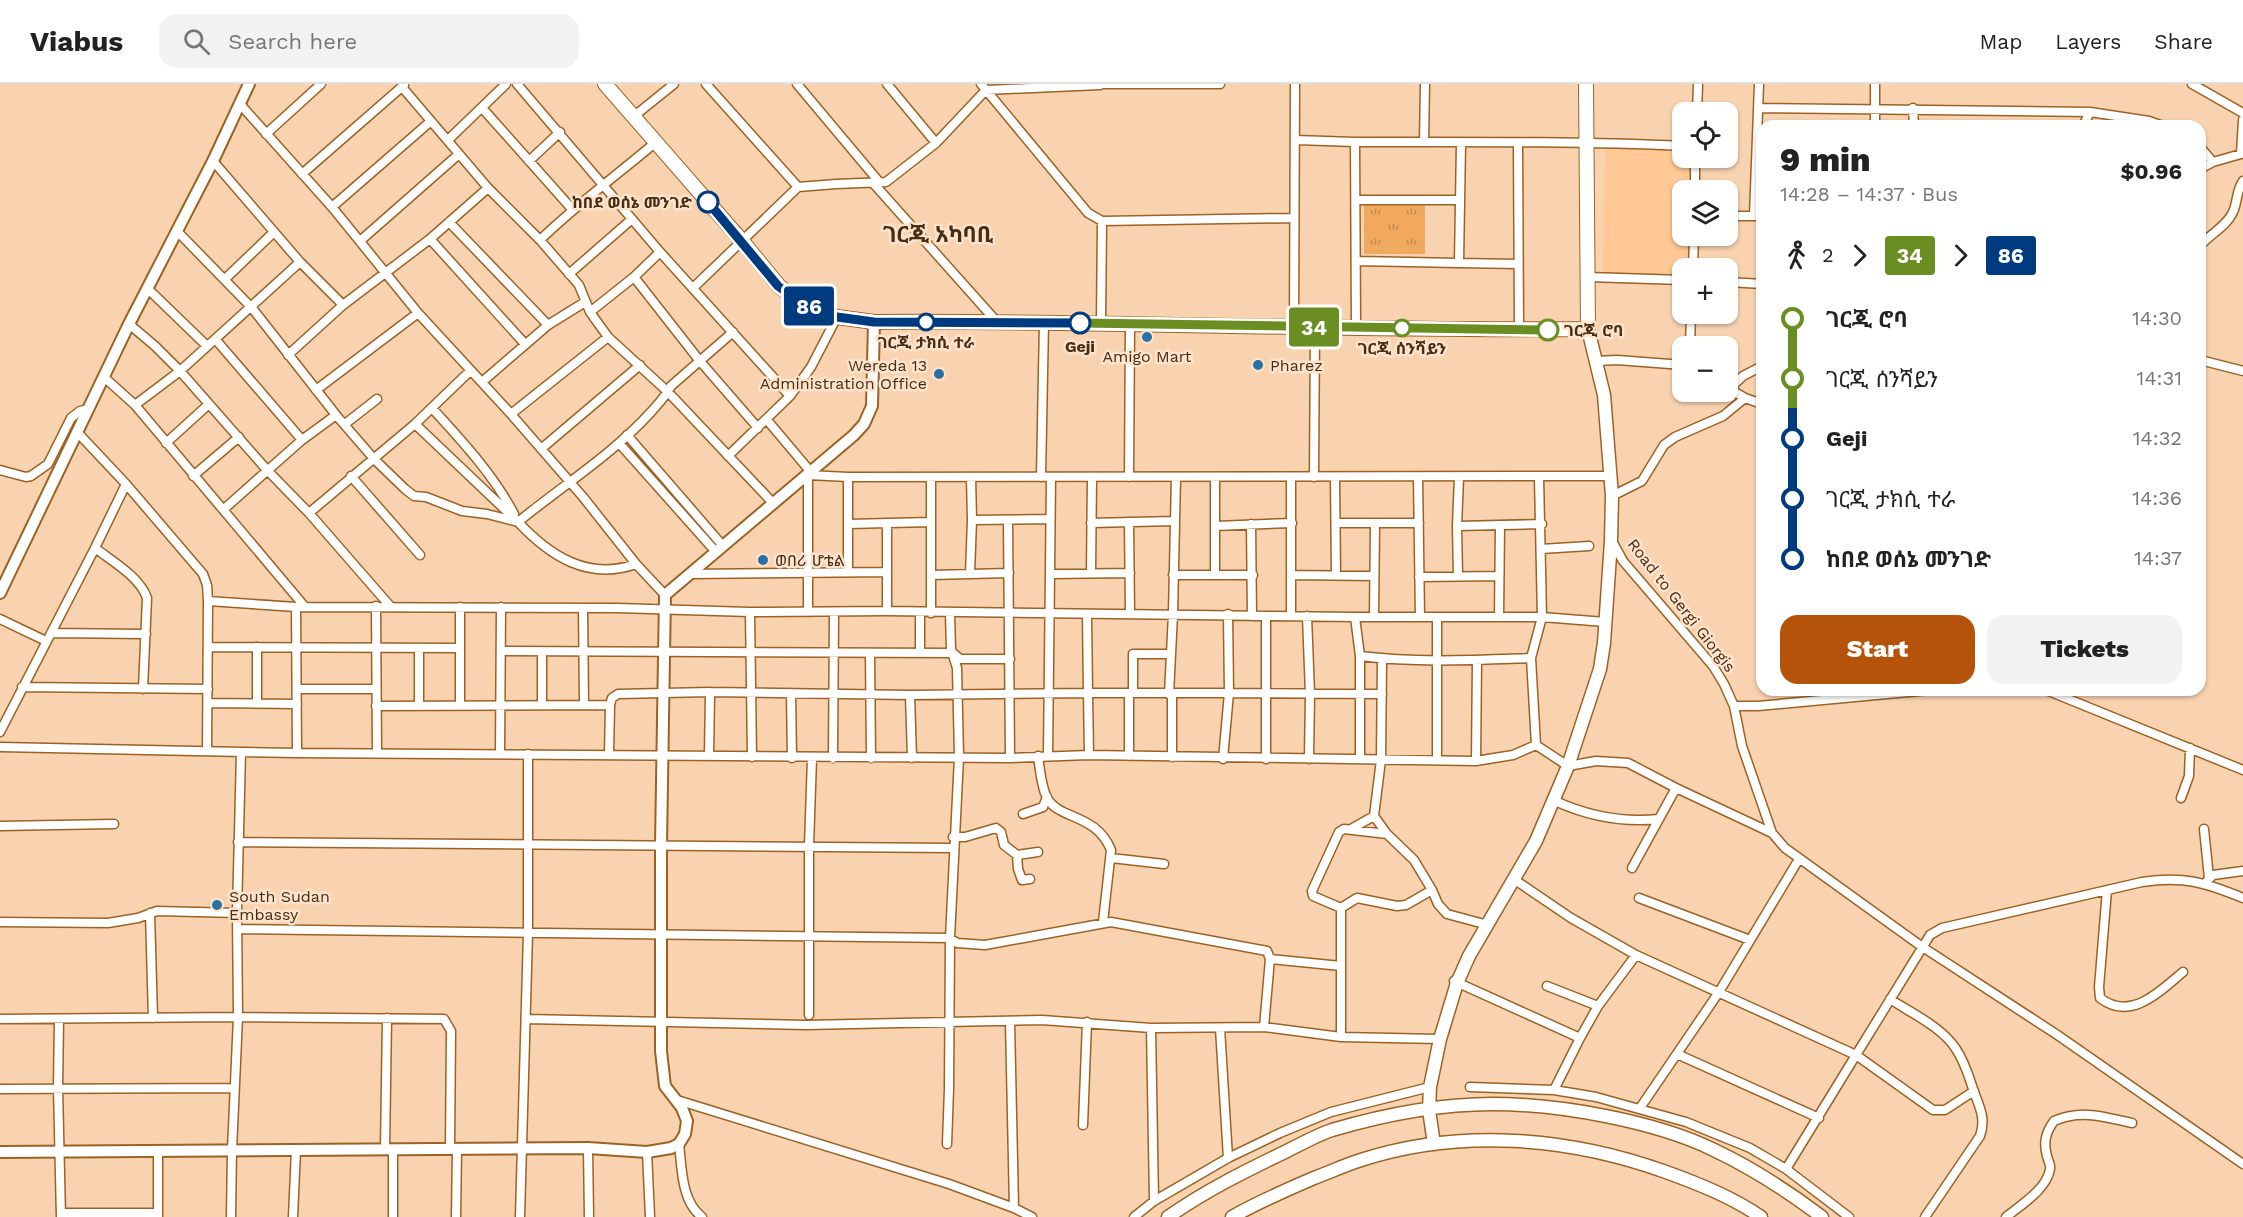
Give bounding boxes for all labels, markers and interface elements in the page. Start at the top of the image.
search box [159,14,579,68]
text: Viabus [30,25,123,58]
icon: search [180,25,213,58]
text: Search here [228,29,357,54]
text: Map [1979,29,2022,54]
text: Layers [2055,29,2121,54]
text: Share [2154,29,2213,54]
map controls [1672,102,1738,402]
button: locate [1672,102,1738,168]
text: 9 min [1780,140,1870,179]
text: $0.96 [2120,159,2182,184]
button: layers [1672,180,1738,246]
text: 14:28 – 14:37 · Bus [1780,182,1958,206]
marker: ከበደ ወሰኔ መንገድ [697,191,719,213]
place label: ከበደ ወሰኔ መንገድ [572,193,693,212]
district label: ገርጂ አካባቢ [883,222,994,247]
icon: walk [1780,239,1813,272]
icon: forward [1843,239,1876,272]
icon: forward [1944,239,1977,272]
text: 2 [1822,243,1834,267]
text: 34 [1897,243,1923,268]
text: 86 [1998,243,2024,268]
button: + [1672,258,1738,324]
line badge: 86 [782,286,836,326]
text: 86 [796,294,822,319]
text: 14:30 [2132,306,2182,330]
text: ገርጂ ሮባ [1826,307,1908,332]
line badge: 34 [1287,308,1341,346]
marker: Geji [1069,312,1091,334]
marker: ገርጂ ታክሲ ተራ [917,313,935,331]
text: 34 [1301,315,1327,340]
marker: ገርጂ ሰንሻይን [1393,319,1411,337]
marker: ገርጂ ሮባ [1537,319,1559,341]
place label: ገርጂ ሮባ [1564,321,1623,340]
marker: Amigo Mart [1140,330,1154,344]
place label: ገርጂ ታክሲ ተራ [878,333,974,352]
button: − [1672,336,1738,402]
place label: Geji [1065,337,1095,356]
place label: ገርጂ ሰንሻይን [1358,339,1447,358]
place label: Amigo Mart [1102,347,1192,366]
place label: Wereda 13 Administration Office [760,356,927,393]
place label: Pharez [1270,356,1323,375]
marker: Pharez [1251,358,1265,372]
text: 14:31 [2137,366,2182,390]
marker: Wereda 13 Administration Office [932,367,946,381]
text: ገርጂ ሰንሻይን [1826,367,1938,392]
text: Geji [1826,426,1867,451]
text: 14:32 [2133,426,2182,450]
text: 14:36 [2132,486,2182,510]
text: ገርጂ ታክሲ ተራ [1826,487,1955,512]
street label: Road to Gergi Giorgis [1624,535,1740,676]
text: 14:37 [2134,546,2182,570]
text: ከበደ ወሰኔ መንገድ [1826,547,1991,572]
place label: ወበሪ ሆቴል [775,551,845,570]
marker: ወበሪ ሆቴል [756,553,770,567]
button: Start [1780,615,1975,684]
button: Tickets [1987,615,2182,684]
place label: South Sudan Embassy [229,887,330,924]
marker: South Sudan Embassy [210,898,224,912]

